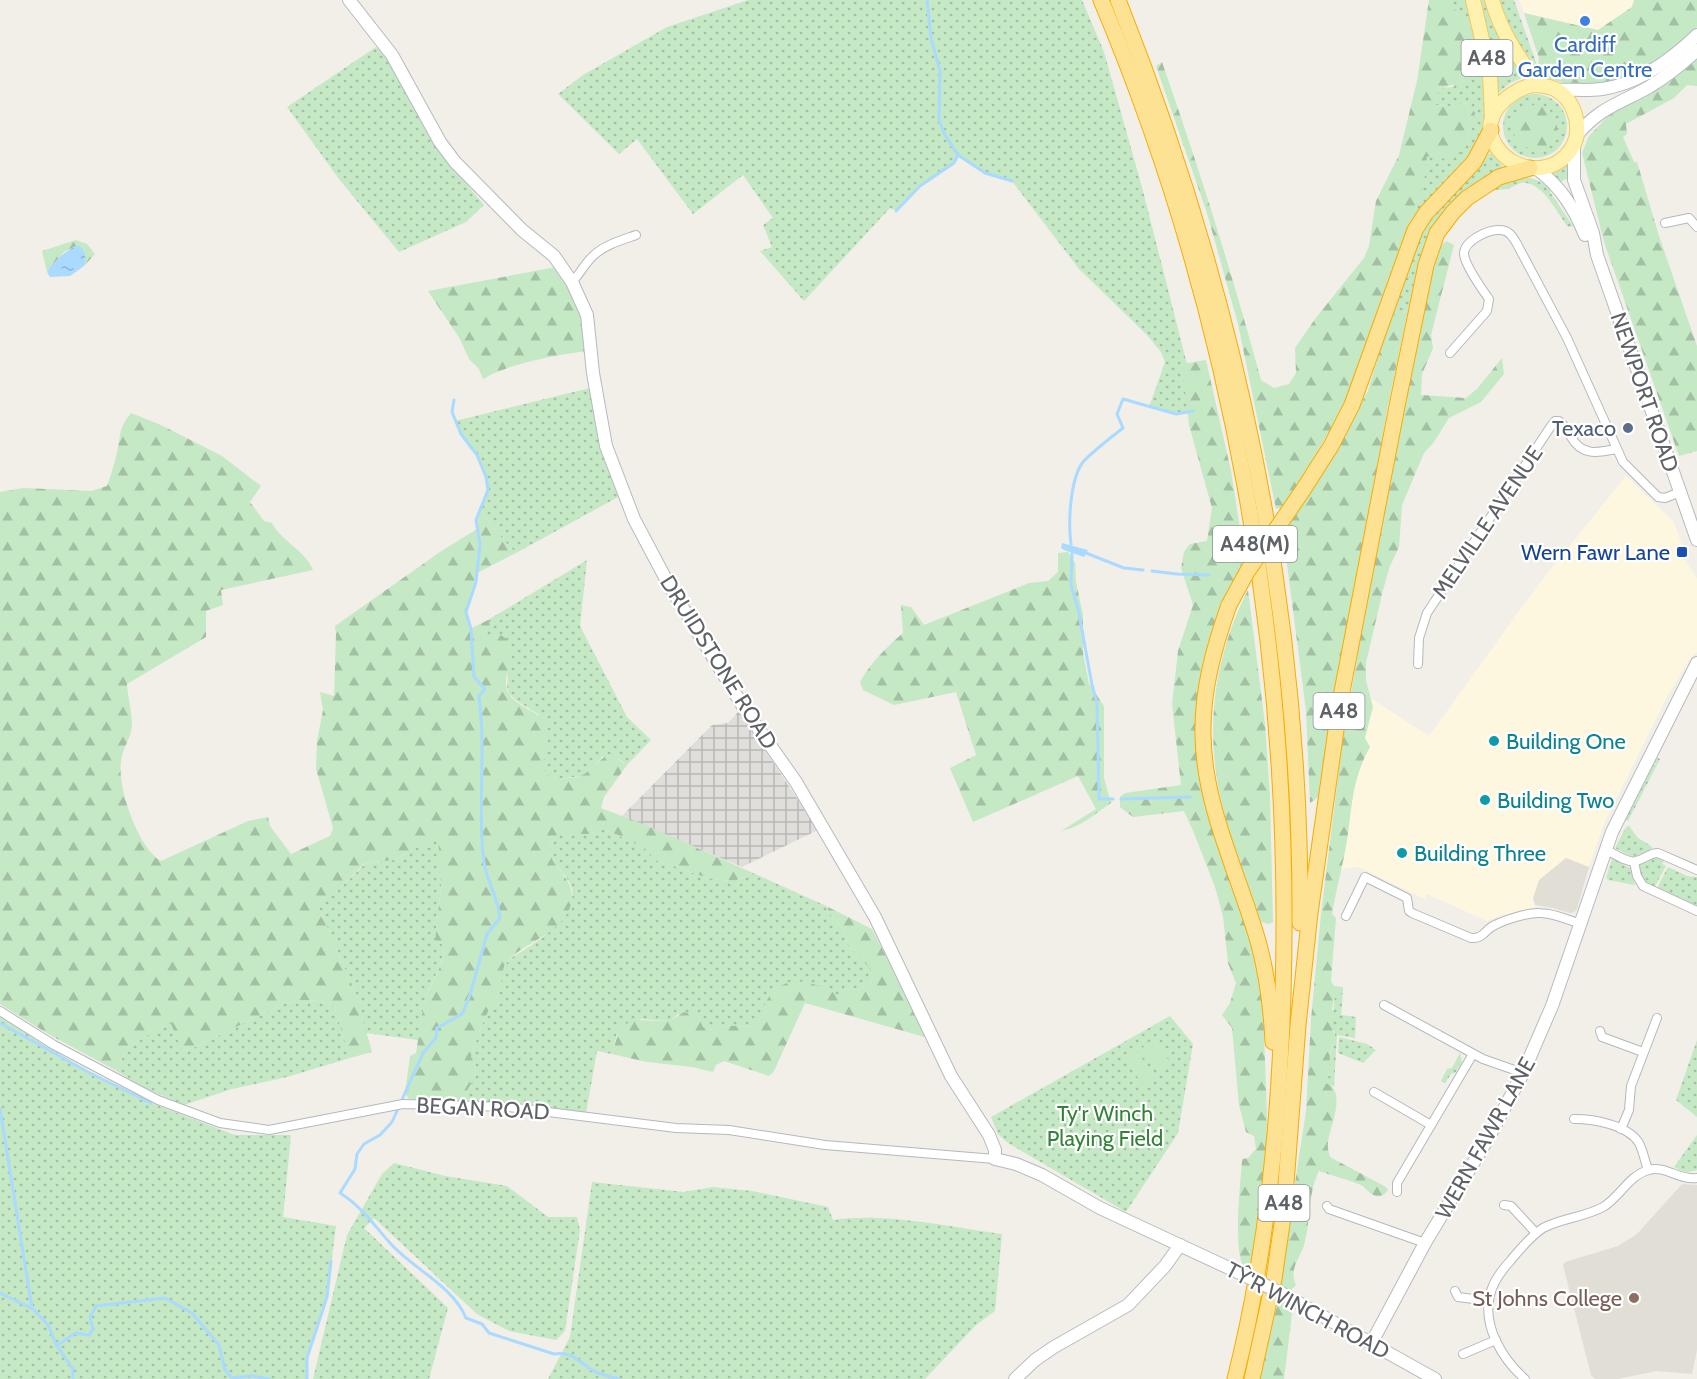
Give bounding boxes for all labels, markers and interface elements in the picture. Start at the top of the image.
marker: Cardiff Garden Centre [1578,14,1592,28]
place label: Cardiff Garden Centre [1518,31,1652,83]
road number: A48 [1462,40,1512,76]
street label: NEWPORT ROAD [1605,309,1685,476]
place label: Texaco [1552,415,1616,442]
marker: Texaco [1621,421,1635,435]
street label: MELVILLE AVENUE [1426,441,1549,604]
road number: A48(M) [1213,526,1297,562]
place label: Wern Fawr Lane [1521,539,1670,566]
marker: Wern Fawr Lane [1675,545,1689,559]
street label: DRUIDSTONE ROAD [654,570,783,754]
road number: A48 [1314,693,1364,729]
place label: Building One [1506,728,1626,755]
marker: Building One [1487,734,1501,748]
place label: Building Two [1497,787,1614,814]
marker: Building Two [1478,793,1492,807]
place label: Building Three [1414,840,1546,867]
marker: Building Three [1395,846,1409,860]
street label: WERN FAWR LANE [1430,1053,1541,1224]
street label: BEGAN ROAD [416,1092,550,1125]
park label: Ty'r Winch Playing Field [1047,1100,1163,1152]
road number: A48 [1258,1185,1310,1221]
street label: TŶ'R WINCH ROAD [1221,1256,1394,1365]
place label: St Johns College [1472,1285,1622,1312]
marker: St Johns College [1627,1291,1641,1305]

